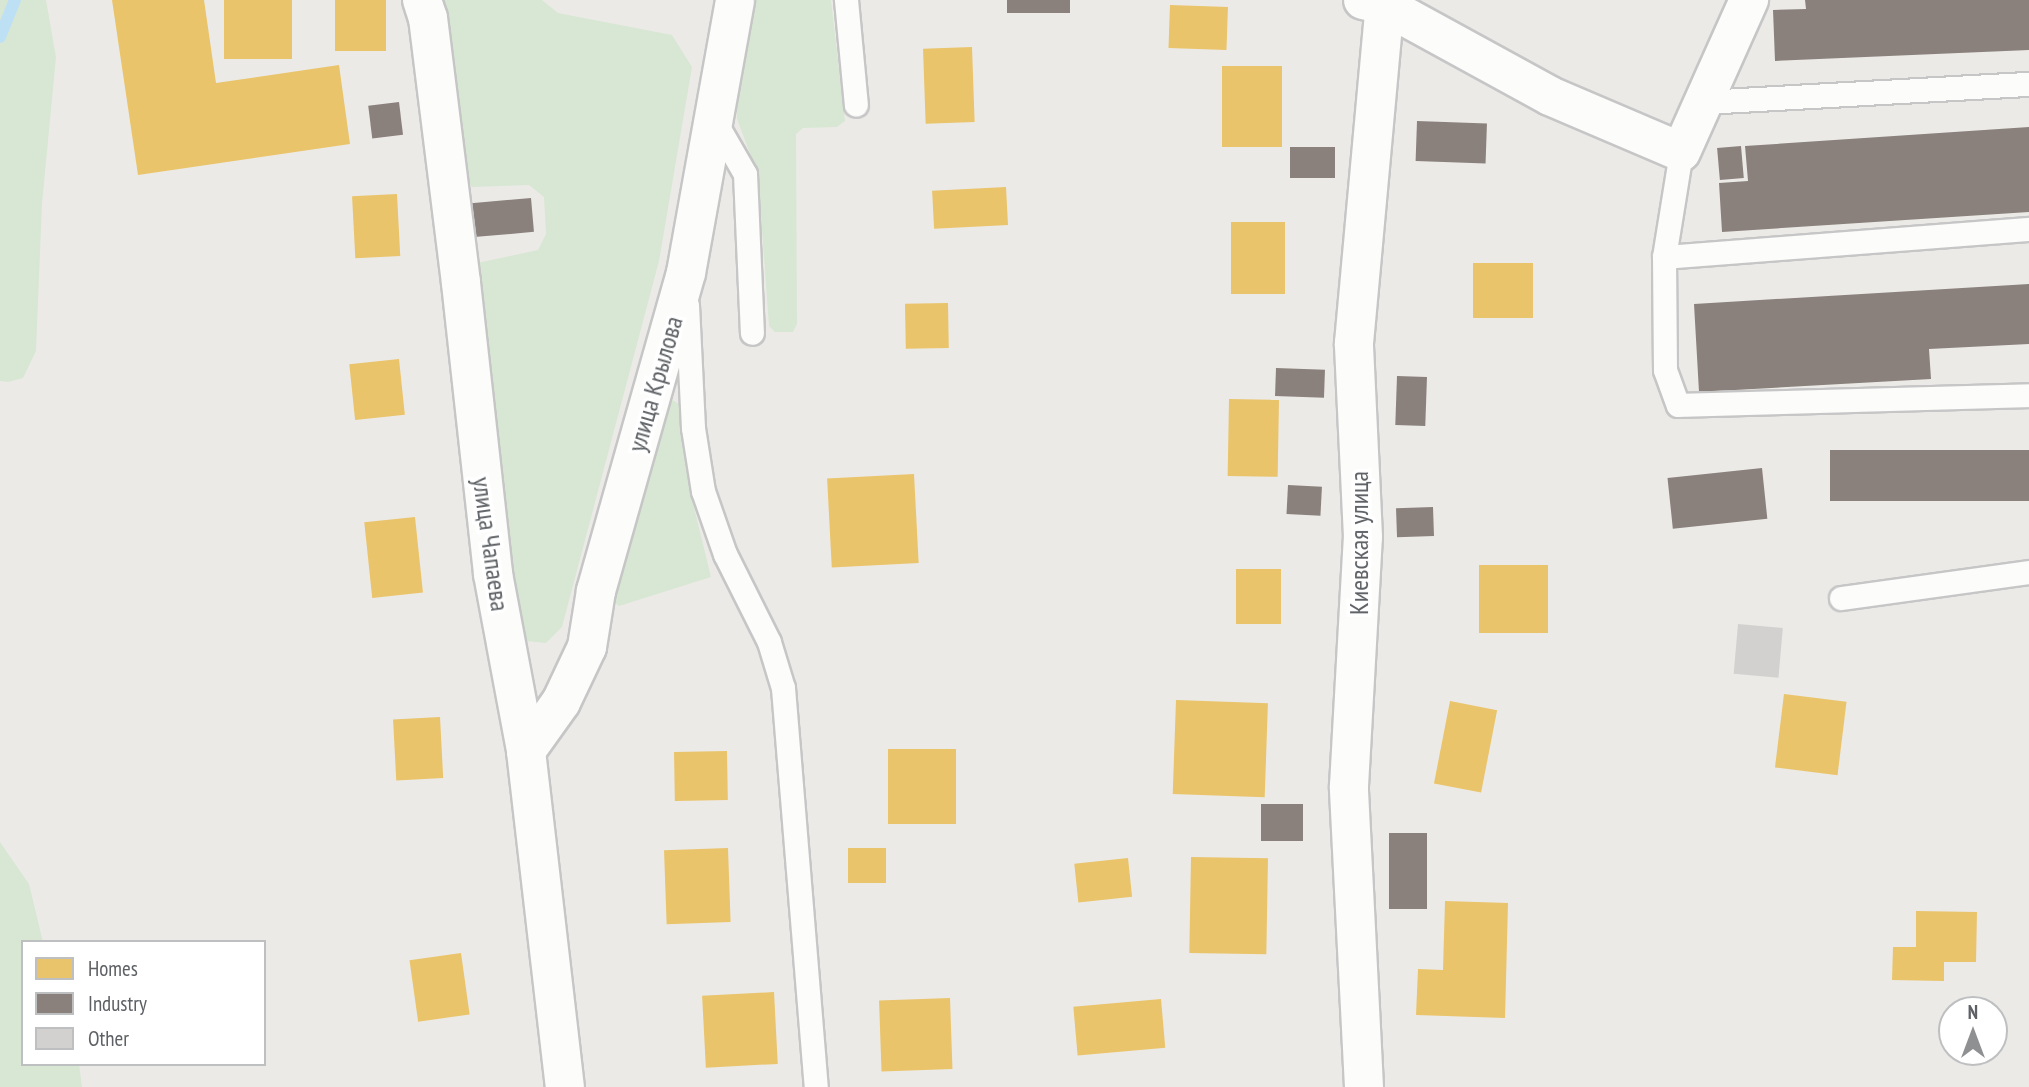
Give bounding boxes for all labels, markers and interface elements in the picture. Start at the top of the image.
street label: улица Крылова [621,313,689,455]
street label: Киевская улица [1343,471,1375,615]
street label: улица Чапаева [466,475,516,613]
legend [21,940,266,1066]
text: Homes [88,955,138,982]
text: Industry [88,990,147,1017]
north arrow [1938,996,2008,1066]
text: N [1968,1000,1978,1024]
text: Other [88,1025,129,1052]

